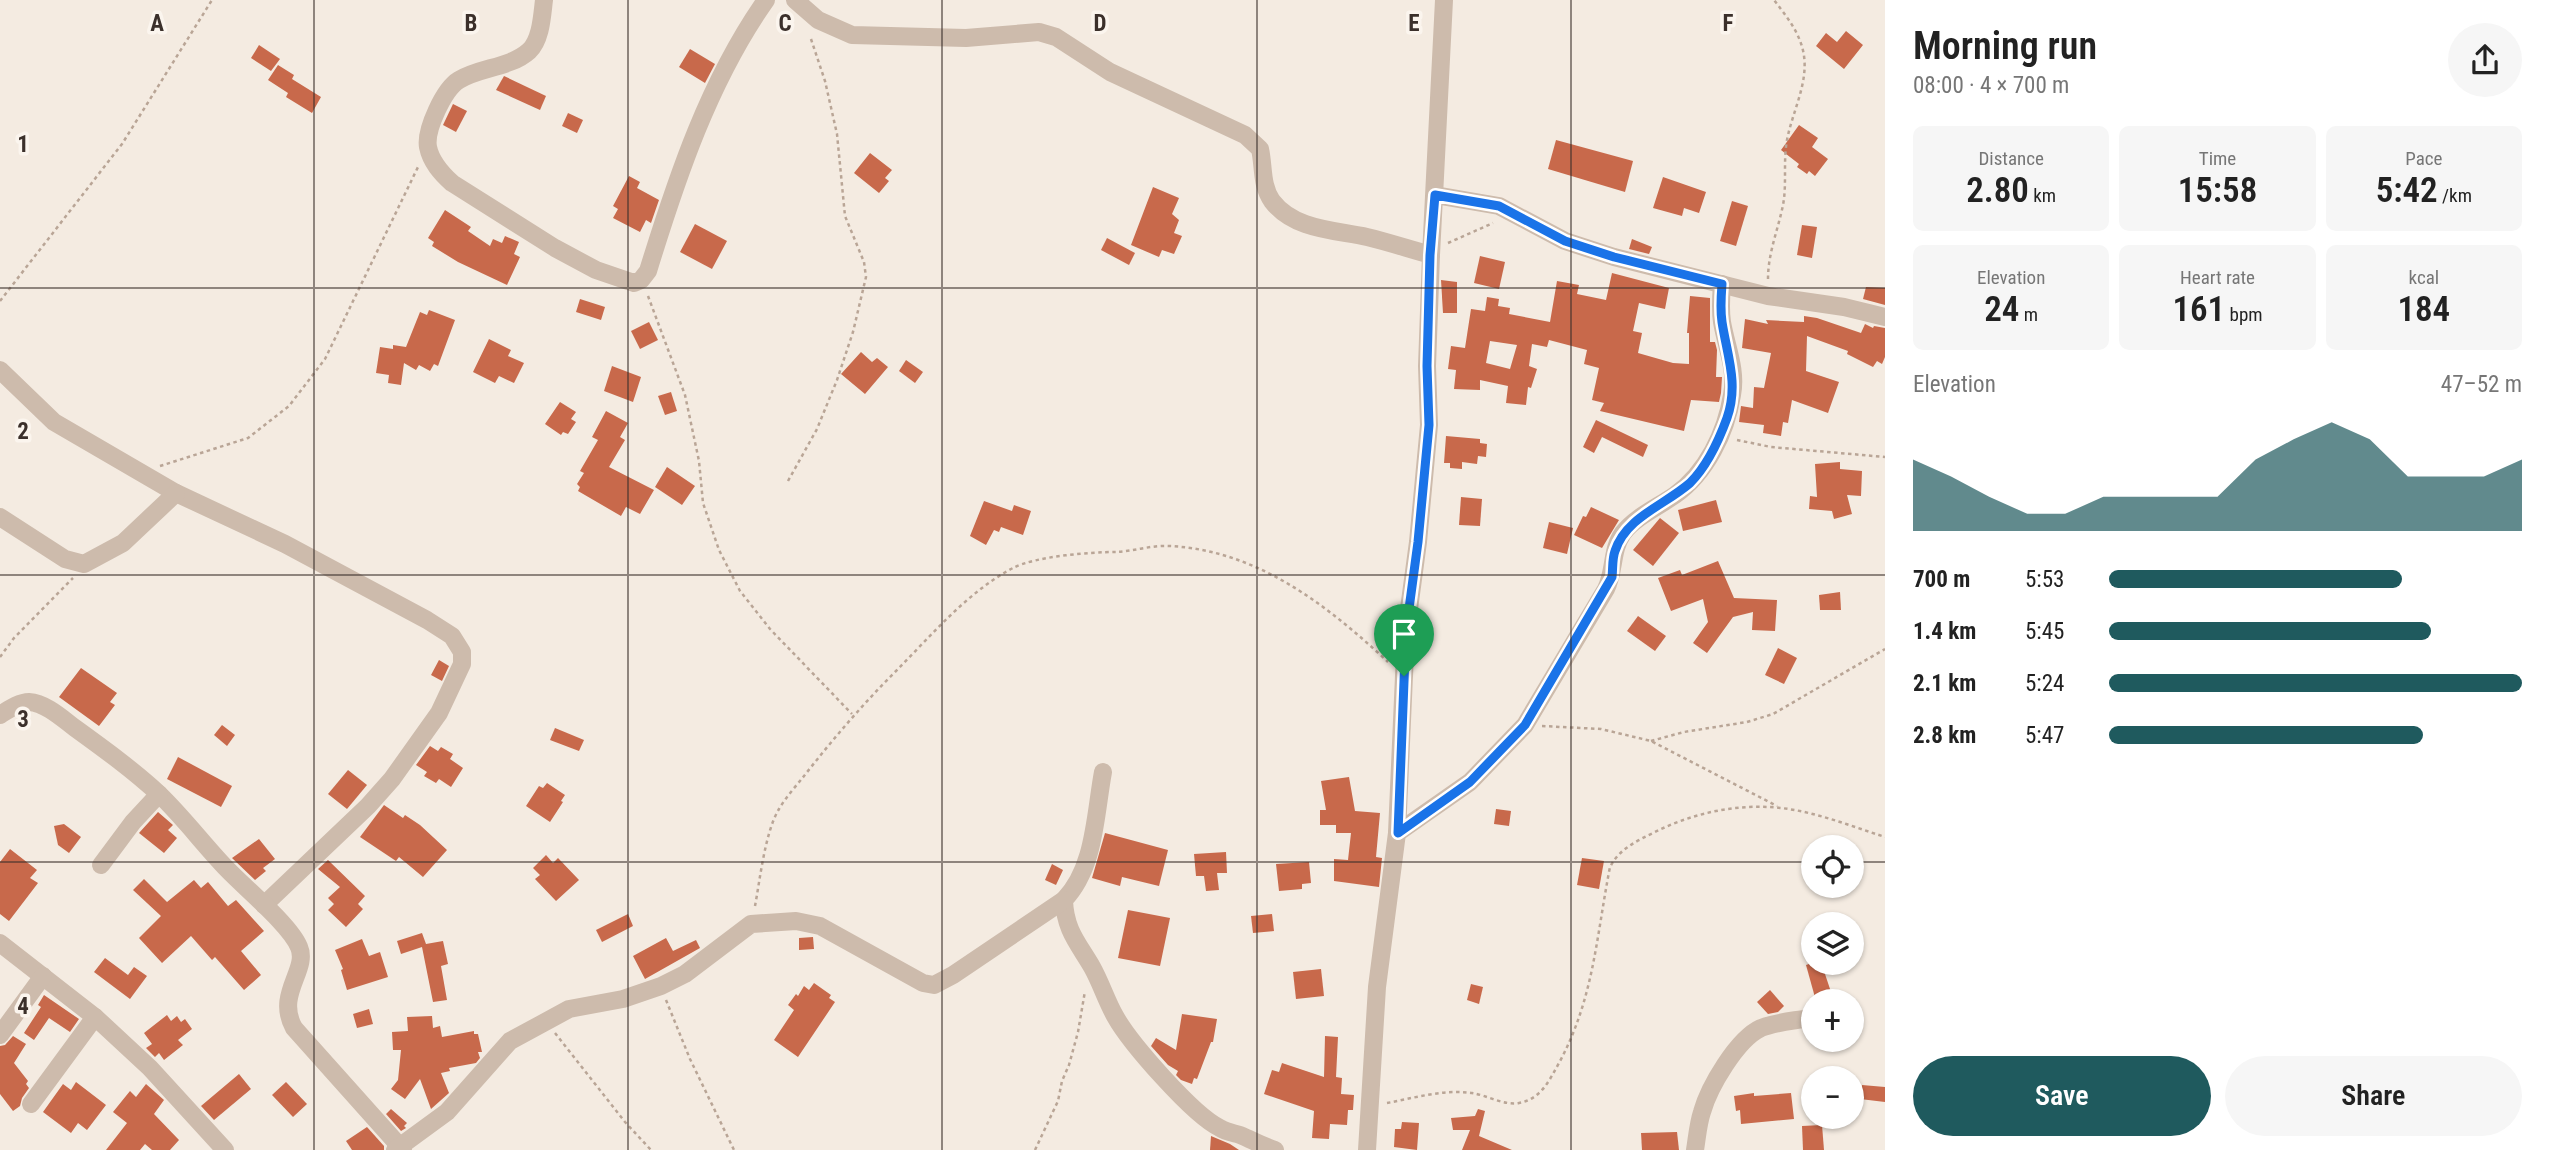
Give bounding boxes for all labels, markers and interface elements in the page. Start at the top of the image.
text: A [150,10,164,37]
text: B [465,10,477,37]
text: C [778,10,792,37]
text: D [1094,10,1107,37]
text: E [1408,10,1420,37]
text: F [1723,10,1734,37]
button: share [2448,23,2522,97]
text: Morning run [1913,24,2097,68]
text: 08:00 · 4 × 700 m [1913,72,2069,99]
text: 1 [17,131,29,158]
text: Distance [1978,147,2044,170]
text: Time [2199,147,2236,170]
text: Pace [2405,147,2442,170]
text: 2.80 [1966,170,2029,211]
text: 15:58 [2178,170,2257,211]
text: 5:42 [2376,170,2438,211]
text: km [2029,184,2056,207]
text: /km [2438,184,2472,207]
text: Elevation [1977,266,2045,289]
text: Heart rate [2180,266,2255,289]
text: kcal [2409,266,2439,289]
text: 24 [1984,289,2019,330]
text: 161 [2172,289,2225,330]
text: 184 [2397,289,2450,330]
text: m [2019,303,2038,326]
text: bpm [2225,303,2263,326]
text: Elevation [1913,371,1996,398]
text: 47–52 m [2441,371,2522,398]
text: 2 [17,418,29,445]
text: 700 m [1913,566,1970,593]
text: 5:53 [2025,566,2064,593]
pin [1374,604,1434,676]
icon: arrive [1385,615,1423,653]
text: 1.4 km [1913,618,1976,645]
text: 5:45 [2025,618,2064,645]
text: 2.1 km [1913,670,1976,697]
text: 5:24 [2025,670,2064,697]
text: 3 [17,706,29,733]
text: 2.8 km [1913,722,1976,749]
text: 5:47 [2025,722,2064,749]
map controls [1801,835,1864,1129]
button: locate [1801,835,1864,898]
button: layers [1801,912,1864,975]
button: + [1801,989,1864,1052]
text: 4 [17,993,29,1020]
button: Save [1913,1056,2211,1136]
button: Share [2225,1056,2522,1136]
button: − [1801,1066,1864,1129]

